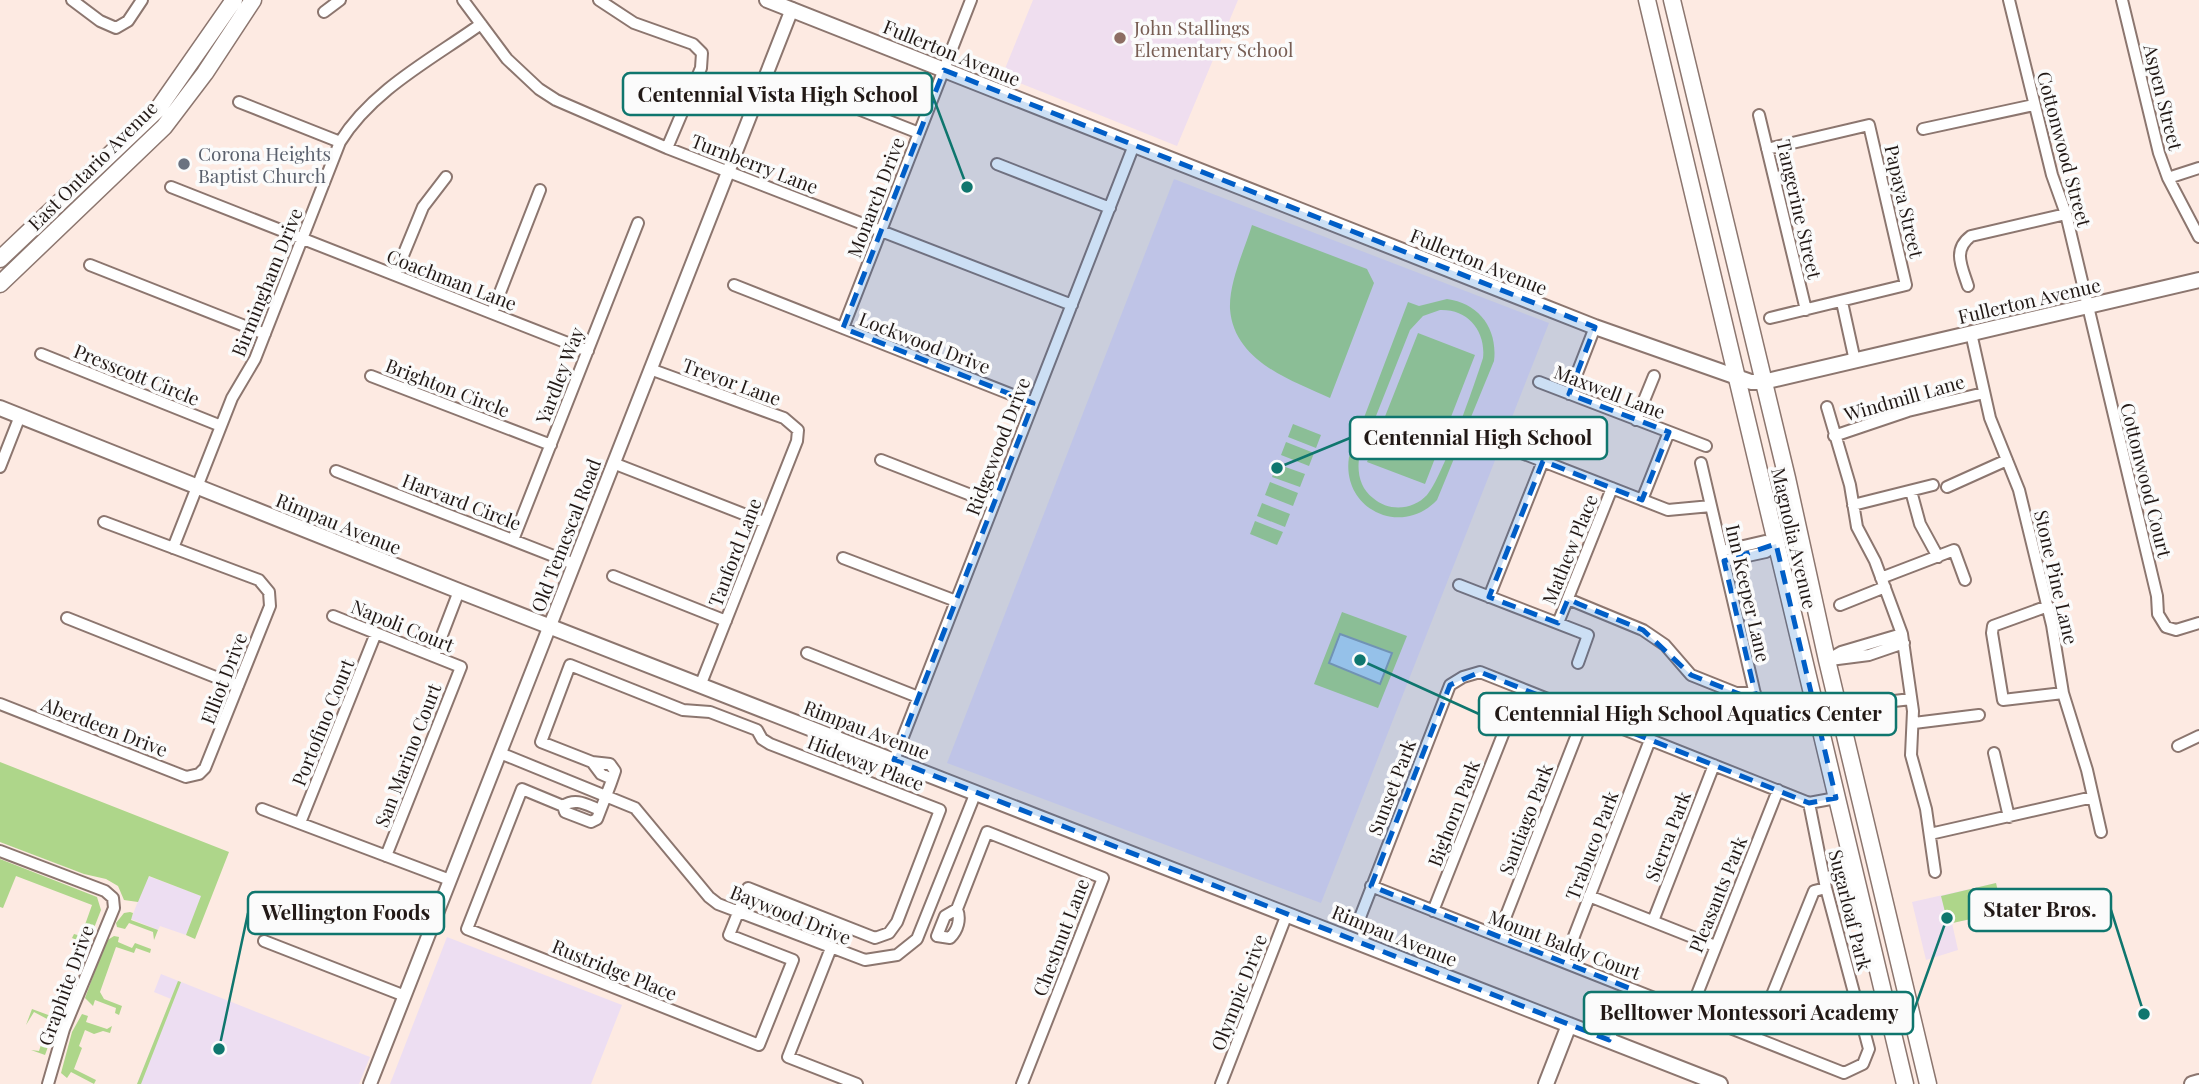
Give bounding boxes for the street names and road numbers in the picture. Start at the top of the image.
street label: Fullerton Avenue [880,13,1024,91]
street label: Aspen Street [2138,40,2190,153]
street label: Cottonwood Street [2032,68,2098,230]
street label: East Ontario Avenue [21,94,163,236]
street label: Turnberry Lane [688,127,822,199]
street label: Monarch Drive [840,133,910,261]
street label: Tangerine Street [1771,137,1829,282]
street label: Papaya Street [1879,142,1931,260]
street label: Birmingham Drive [224,204,308,360]
street label: Fullerton Avenue [1407,222,1551,300]
street label: Coachman Lane [383,242,521,316]
street label: Fullerton Avenue [1955,271,2103,329]
street label: Lockwood Drive [856,305,994,379]
street label: Yardley Way [528,323,589,428]
street label: Presscott Circle [70,337,204,411]
street label: Brighton Circle [382,351,514,423]
street label: Trevor Lane [679,351,785,411]
street label: Maxwell Lane [1551,358,1669,424]
street label: Windmill Lane [1840,367,1967,427]
street label: Ridgewood Drive [959,373,1035,519]
street label: Cottonwood Court [2115,400,2179,560]
street label: Old Temescal Road [524,455,606,615]
street label: Magnolia Avenue [1766,465,1824,611]
street label: Harvard Circle [399,466,525,536]
street label: Rimpau Avenue [272,486,406,560]
street label: Mathew Place [1535,490,1603,608]
street label: Tanford Lane [701,494,767,610]
street label: Stone Pine Lane [2029,507,2085,647]
street label: Inn Keeper Lane [1721,522,1777,664]
street label: Napoli Court [348,592,459,658]
street label: Elliot Drive [194,629,252,727]
street label: Portofino Court [285,654,359,789]
street label: San Marino Court [368,679,446,831]
street label: Aberdeen Drive [37,690,172,762]
street label: Rimpau Avenue [800,693,934,765]
street label: Hideway Place [804,728,928,796]
street label: Sunset Park [1361,735,1421,839]
street label: Bighorn Park [1421,755,1485,870]
street label: Santiago Park [1492,759,1558,878]
street label: Trabuco Park [1558,786,1624,903]
street label: Sierra Park [1638,786,1696,885]
street label: Pleasants Park [1682,831,1752,956]
street label: Sugarloaf Park [1823,847,1879,974]
street label: Chestnut Lane [1026,874,1094,1000]
street label: Baywood Drive [727,878,855,950]
street label: Rimpau Avenue [1328,898,1462,972]
street label: Mount Baldy Court [1485,903,1645,985]
street label: Graphite Drive [31,921,99,1049]
street label: Olympic Drive [1204,930,1272,1054]
street label: Rustridge Place [549,932,681,1006]

